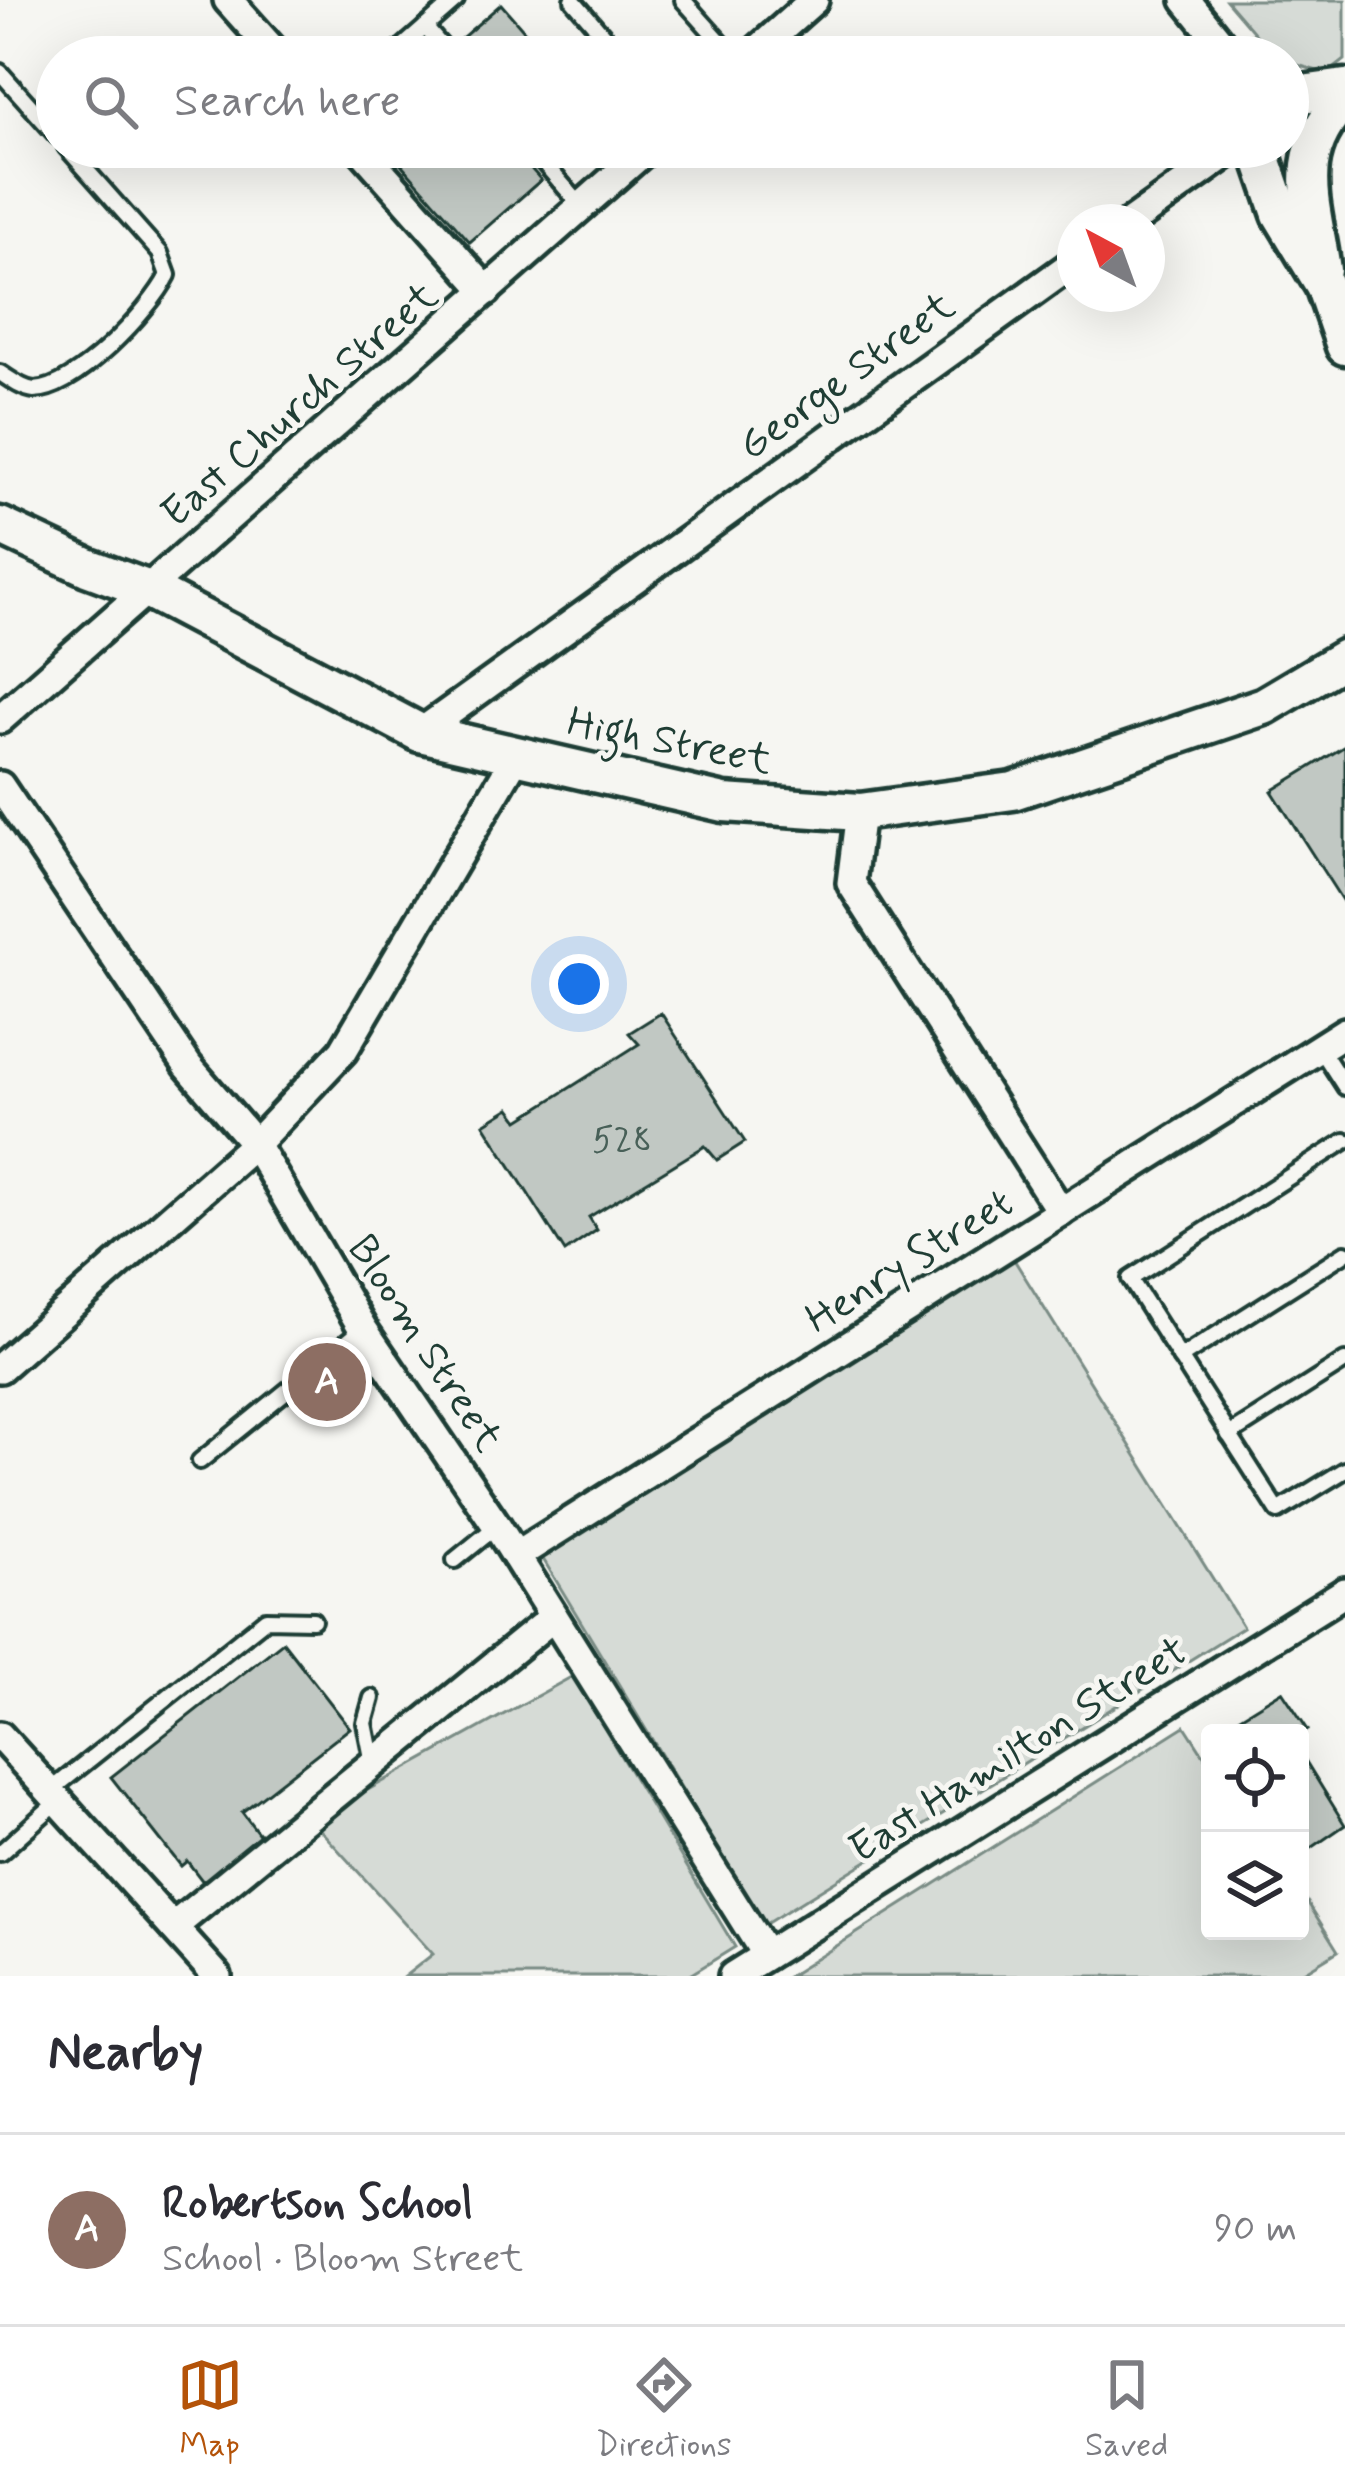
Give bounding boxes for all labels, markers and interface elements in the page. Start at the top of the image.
search box [36,36,1309,168]
icon: search [78,69,144,135]
text: Search here [174,73,401,132]
north arrow [1057,204,1165,312]
street label: East Church Street [150,270,451,541]
street label: George Street [728,279,968,476]
street label: High Street [562,696,777,793]
your location [549,954,609,1014]
house number: 528 [592,1118,652,1165]
street label: Henry Street [796,1176,1024,1347]
street label: Bloom Street [333,1225,515,1463]
pin: A [288,1337,366,1427]
street label: East Hamilton Street [839,1625,1198,1877]
map controls [1201,1724,1309,1940]
button: locate [1201,1724,1309,1832]
button: layers [1201,1832,1309,1940]
text: Nearby [48,2021,203,2087]
text: Robertson School [162,2175,473,2234]
text: A [74,2204,100,2255]
text: 90 m [1214,2204,1297,2255]
text: School · Bloom Street [162,2234,523,2285]
tab: Map [177,2352,243,2468]
tab: Directions [596,2352,732,2468]
tab: Saved [1085,2352,1168,2468]

